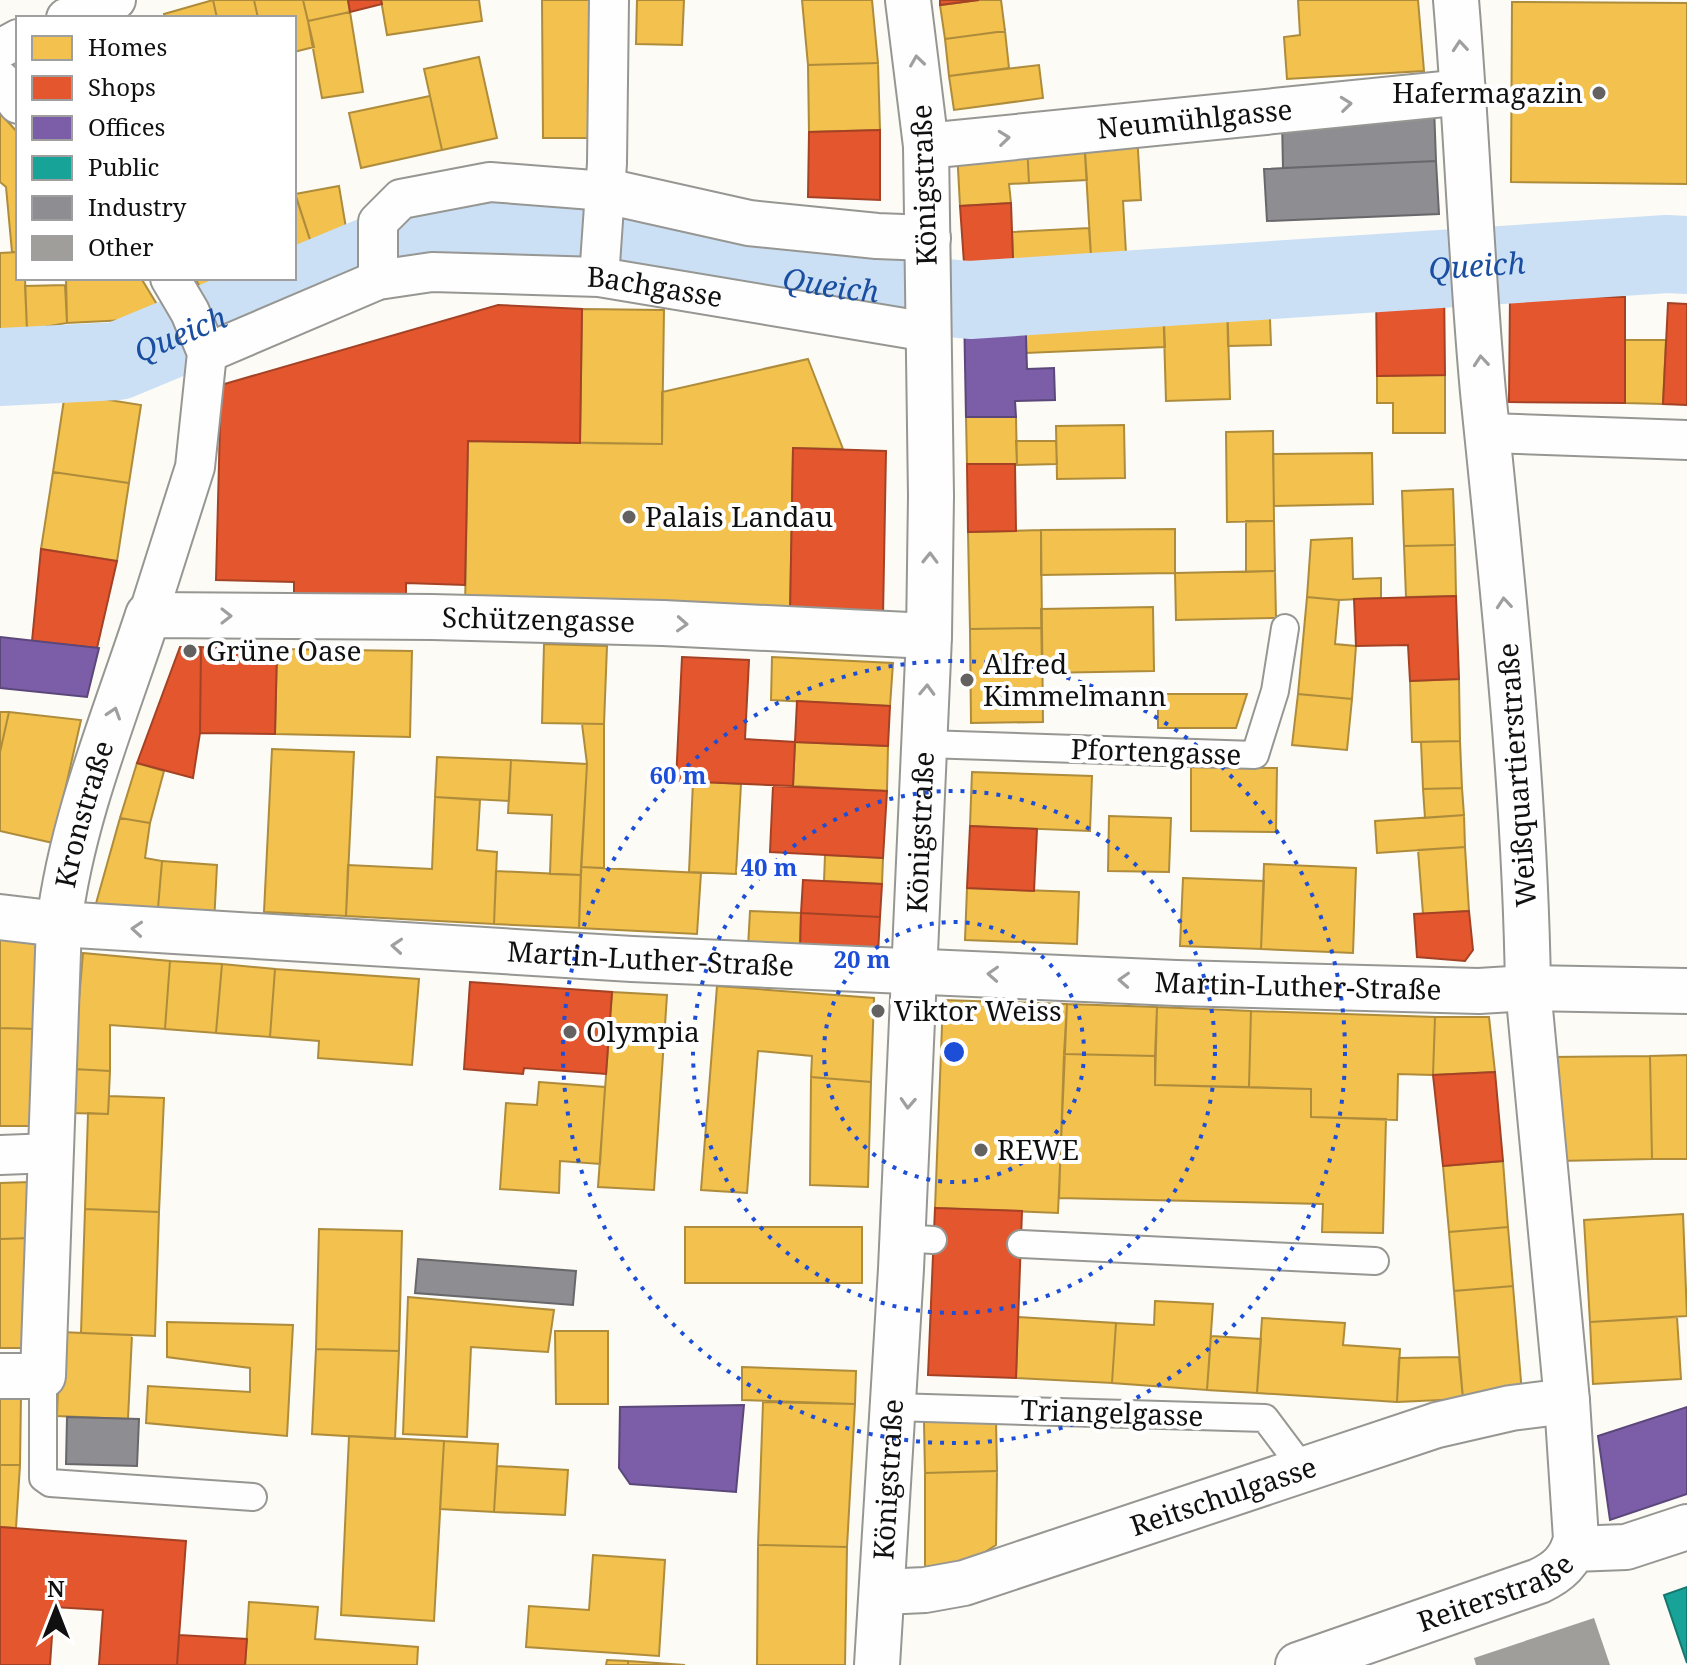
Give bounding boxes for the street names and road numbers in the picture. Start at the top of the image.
street label: Neumühlgasse [1095,89,1294,147]
street label: Königstraße [901,104,945,266]
street label: Bachgasse [586,257,725,315]
street label: Schützengasse [442,597,635,640]
street label: Weißquartierstraße [1488,642,1544,908]
street label: Pfortengasse [1070,729,1242,773]
street label: Kronstraße [45,735,122,891]
street label: Königstraße [897,751,942,914]
street label: Martin-Luther-Straße [506,931,795,984]
street label: Martin-Luther-Straße [1154,962,1442,1008]
street label: Triangelgasse [1020,1390,1204,1434]
street label: Königstraße [863,1398,911,1561]
street label: Reitschulgasse [1125,1447,1321,1544]
street label: Reiterstraße [1412,1545,1582,1640]

